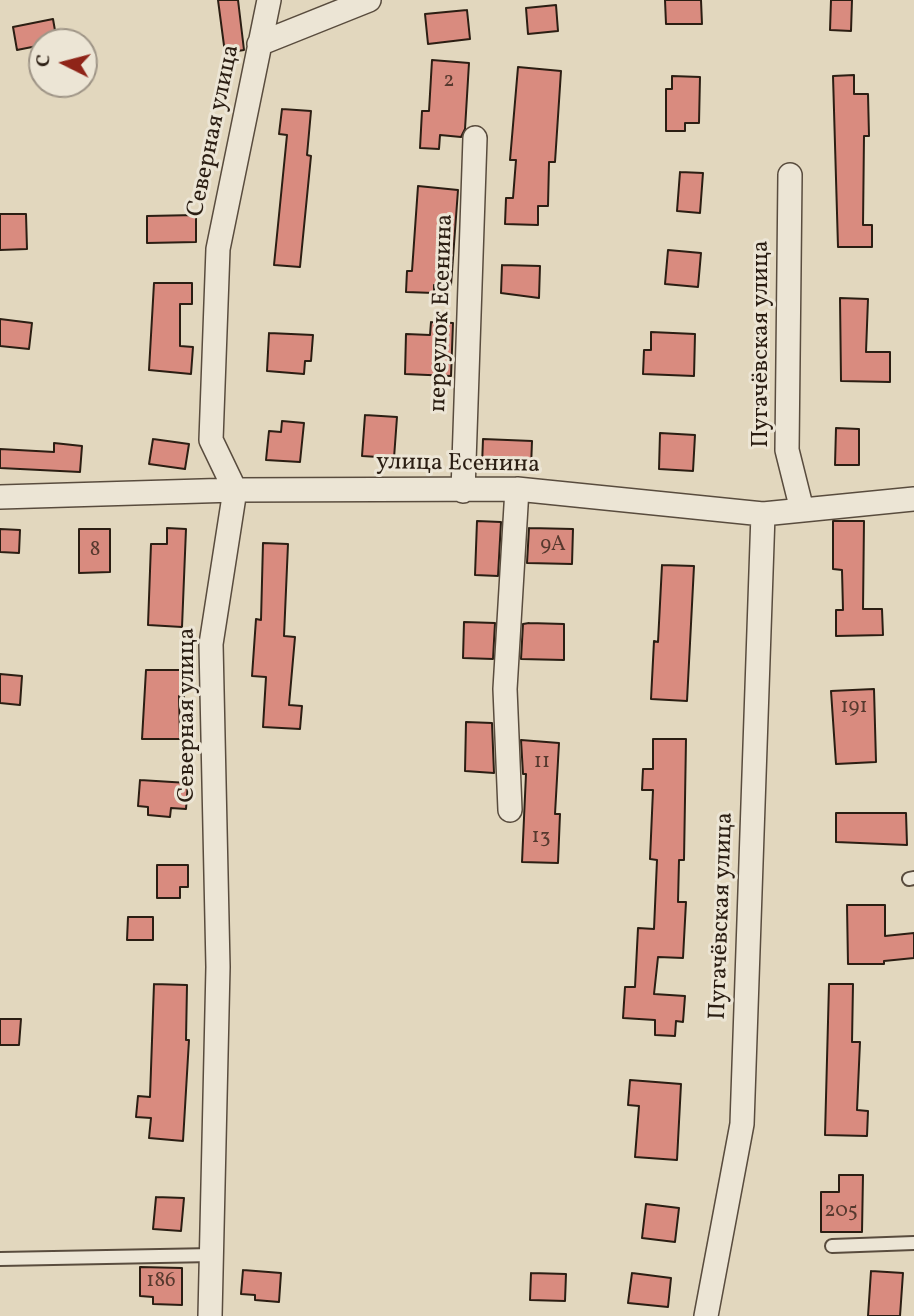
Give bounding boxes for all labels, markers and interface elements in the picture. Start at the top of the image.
north arrow [28,28,98,98]
street label: Северная улица [183,42,247,220]
text: С [31,54,58,68]
house number: 2 [443,69,455,95]
street label: переулок Есенина [425,213,461,413]
street label: Пугачёвская улица [749,240,777,448]
street label: улица Есенина [376,449,540,481]
house number: 9А [540,533,566,559]
house number: 8 [90,538,100,564]
street label: Северная улица [175,627,203,803]
house number: 191 [840,695,868,721]
house number: 11 [534,750,550,776]
street label: Пугачёвская улица [705,812,741,1020]
house number: 13 [532,825,550,851]
house number: 205 [824,1199,858,1225]
house number: 186 [146,1269,176,1295]

